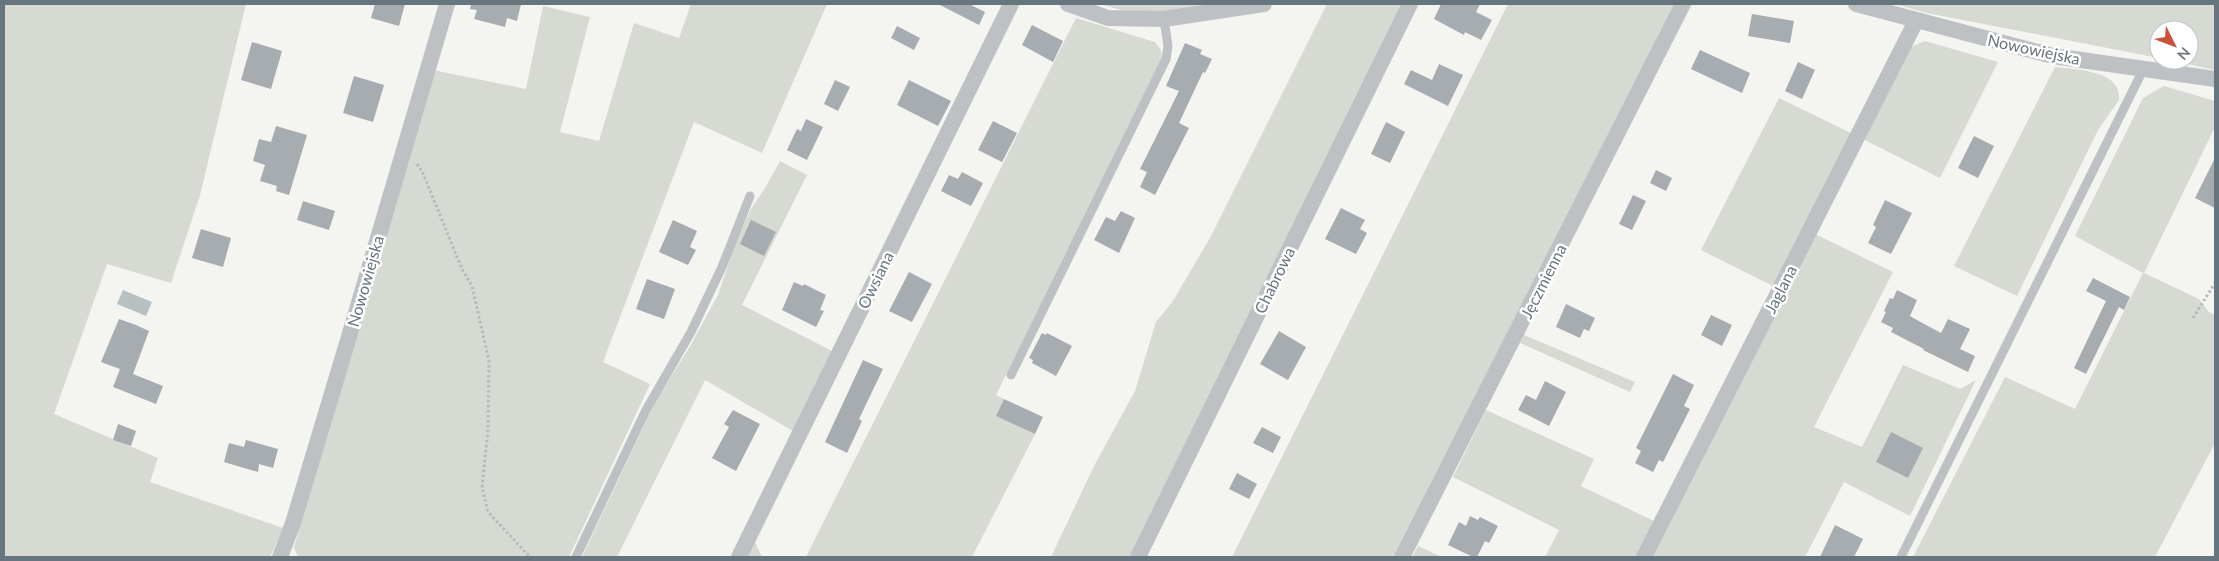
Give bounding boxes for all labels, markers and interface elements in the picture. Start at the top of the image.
north arrow [2149,20,2199,70]
street label: Nowowiejska [1986,30,2082,68]
text: N [2174,44,2194,64]
street label: Nowowiejska [343,233,387,329]
street label: Jęczmienna [1516,241,1570,321]
street label: Chabrowa [1250,244,1298,316]
street label: Owsiana [853,248,897,312]
street label: Jaglana [1760,262,1800,316]

